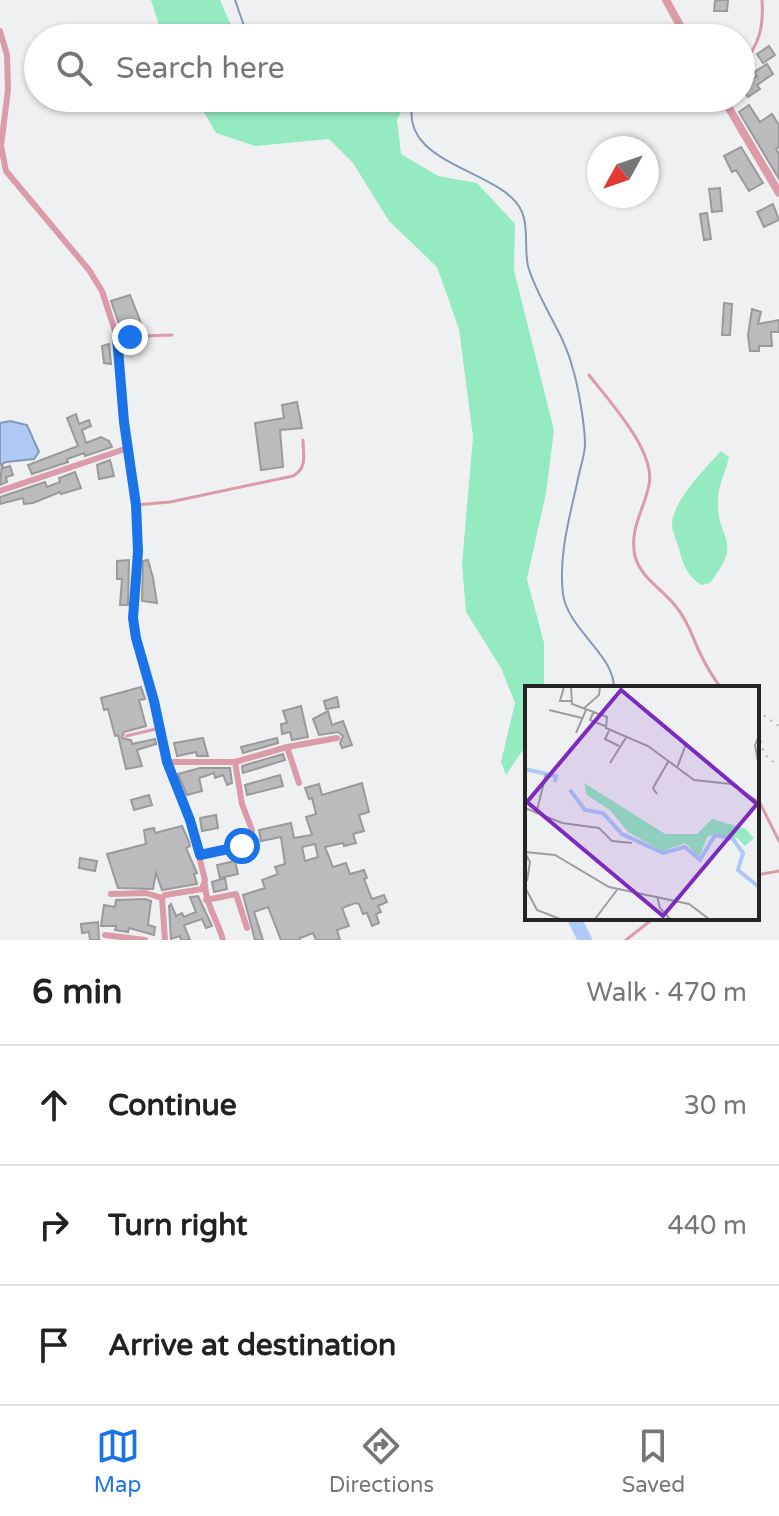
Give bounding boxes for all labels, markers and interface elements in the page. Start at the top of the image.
search box [24,24,755,112]
icon: search [52,46,96,90]
text: Search here [116,50,285,87]
north arrow [587,136,659,208]
route end [112,319,148,355]
inset map [525,686,759,920]
route start [224,828,260,864]
text: 6 min [32,972,123,1013]
text: Walk · 470 m [587,977,747,1008]
icon: ahead [32,1083,76,1127]
text: Continue [108,1087,237,1124]
text: 30 m [684,1090,747,1121]
icon: right [32,1203,76,1247]
text: Turn right [108,1207,248,1244]
text: 440 m [667,1210,747,1241]
icon: arrive [32,1323,76,1367]
text: Arrive at destination [108,1327,396,1364]
tab: Map [94,1424,141,1498]
tab: Directions [329,1424,434,1498]
tab: Saved [622,1424,685,1498]

